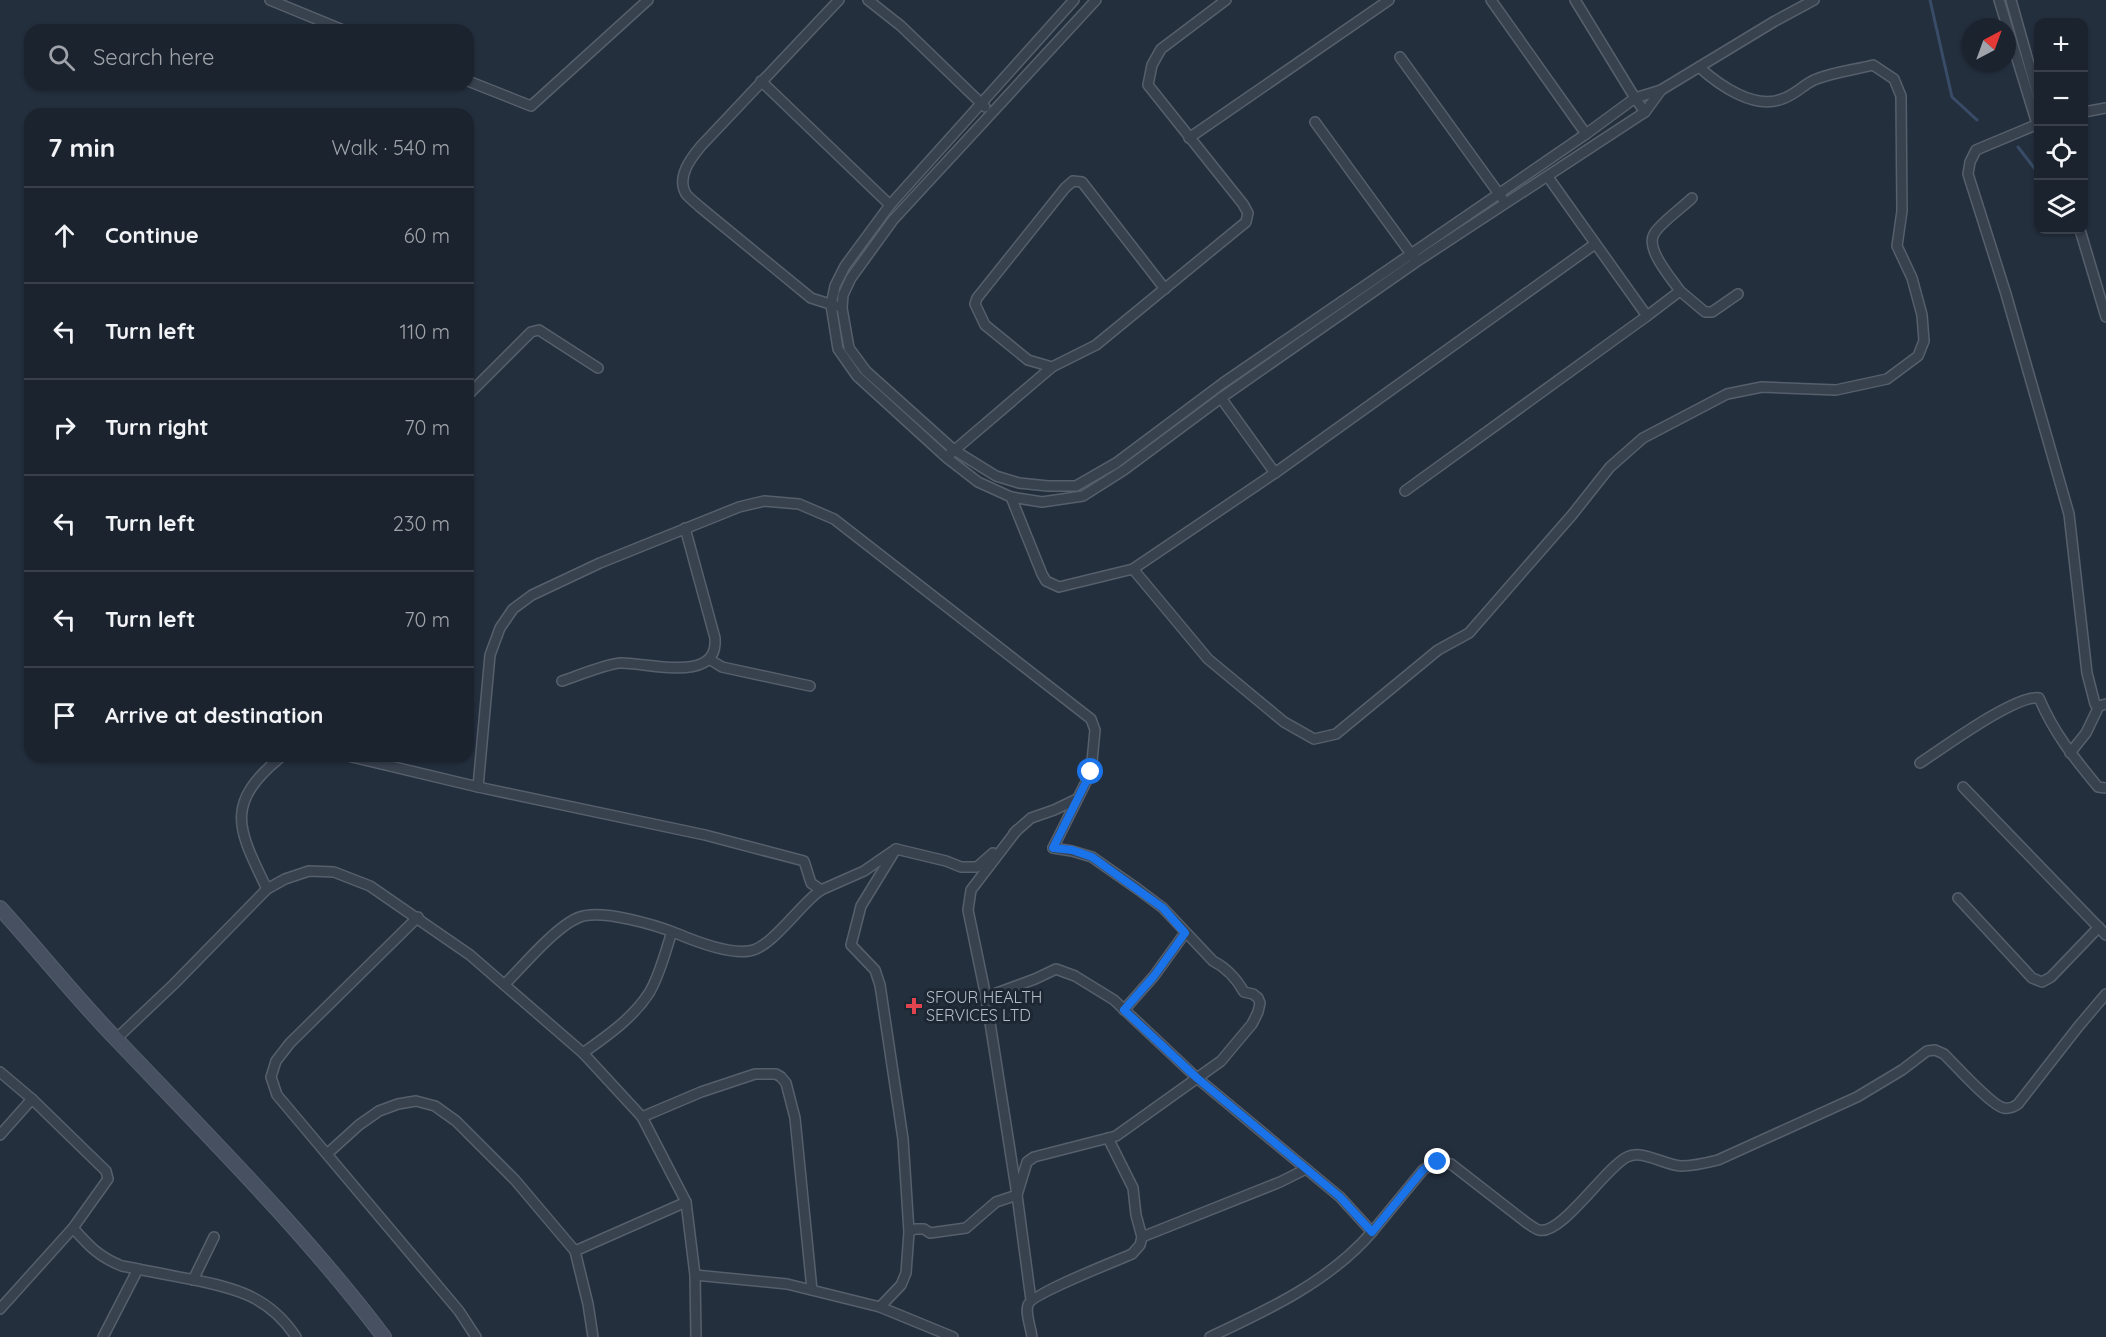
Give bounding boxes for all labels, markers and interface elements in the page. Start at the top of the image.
north arrow [1962,18,2016,72]
map controls [2034,18,2088,234]
button: + [2034,18,2088,72]
search box [24,24,474,90]
icon: search [45,41,78,74]
text: Search here [93,43,214,71]
button: − [2034,72,2088,126]
button: locate [2034,126,2088,180]
text: 7 min [48,131,115,164]
text: Walk · 540 m [332,135,450,160]
button: layers [2034,180,2088,234]
icon: ahead [48,219,81,252]
text: Continue [105,221,199,249]
text: 60 m [404,223,450,248]
icon: left [48,315,81,348]
text: Turn left [105,317,195,345]
text: 110 m [400,319,450,344]
icon: right [48,411,81,444]
text: Turn right [105,413,209,441]
text: 70 m [404,415,450,440]
icon: left [48,507,81,540]
text: Turn left [105,509,195,537]
text: 230 m [393,511,450,536]
icon: left [48,603,81,636]
text: Turn left [105,605,195,633]
text: 70 m [404,607,450,632]
icon: arrive [48,699,81,732]
text: Arrive at destination [105,701,323,729]
route start [1077,758,1103,784]
place label: SFOUR HEALTH SERVICES LTD [926,987,1042,1025]
marker: SFOUR HEALTH SERVICES LTD [907,999,921,1013]
route end [1424,1148,1450,1174]

